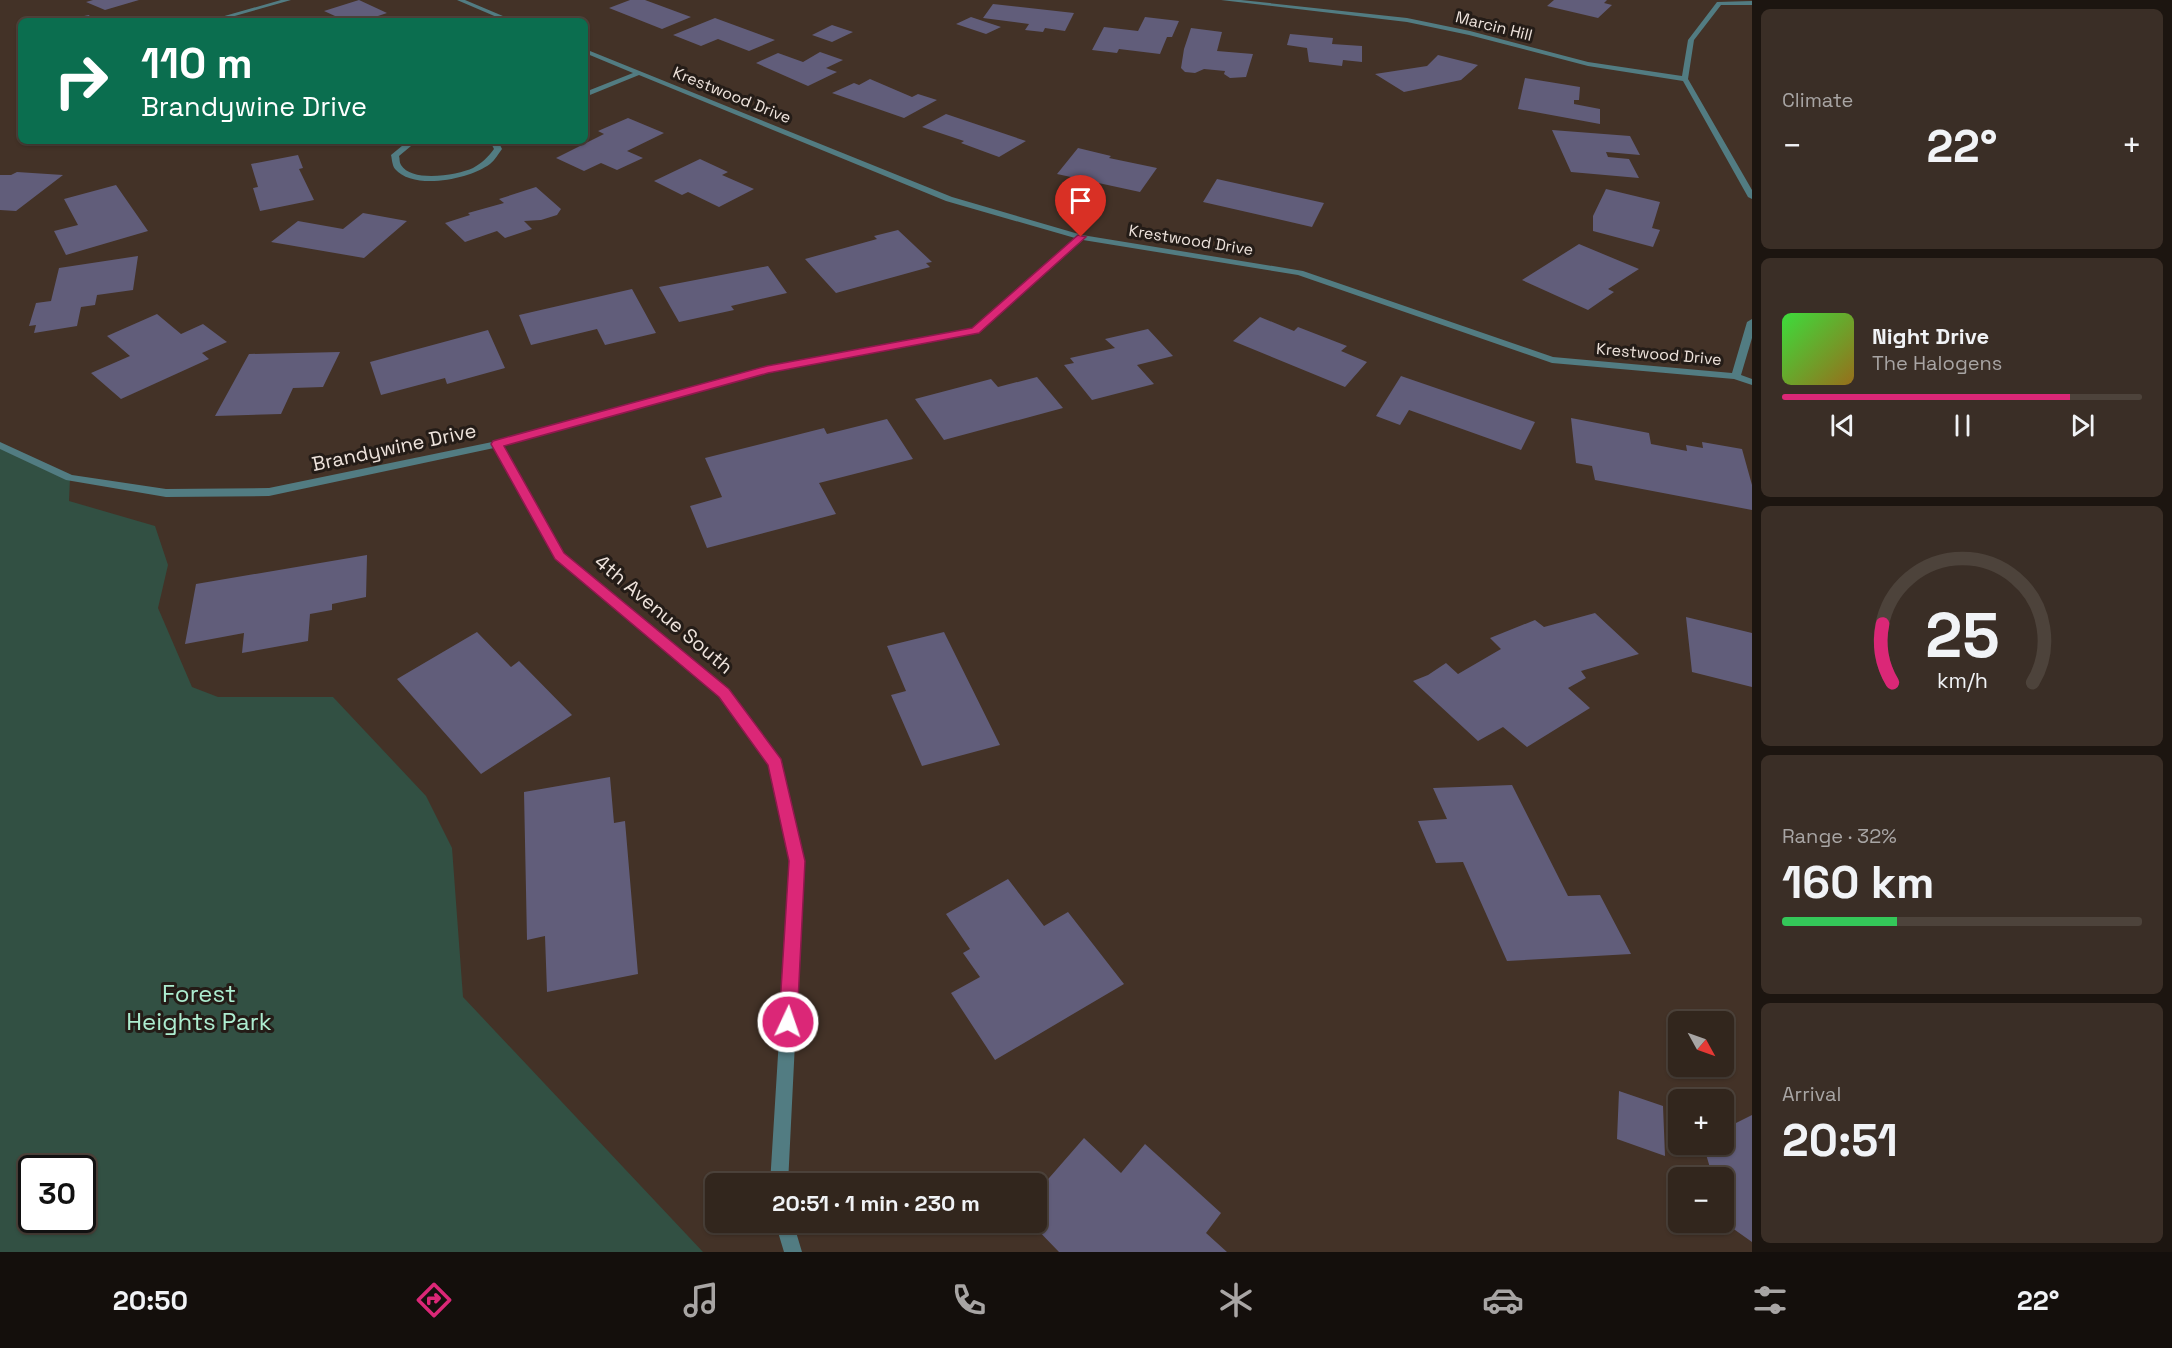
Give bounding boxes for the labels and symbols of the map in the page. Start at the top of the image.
street label: Marcin Hill [1453,6,1535,46]
street label: Krestwood Drive [670,62,794,128]
pin [1055,175,1106,237]
street label: Krestwood Drive [1127,220,1255,260]
street label: Krestwood Drive [1595,338,1723,370]
street label: Brandywine Drive [309,417,479,477]
street label: 4th Avenue South [589,548,739,680]
park label: Forest Heights Park [126,978,272,1037]
position arrow [756,990,820,1054]
north arrow [1668,1011,1734,1077]
speed limit sign: 30 [18,1155,96,1233]

